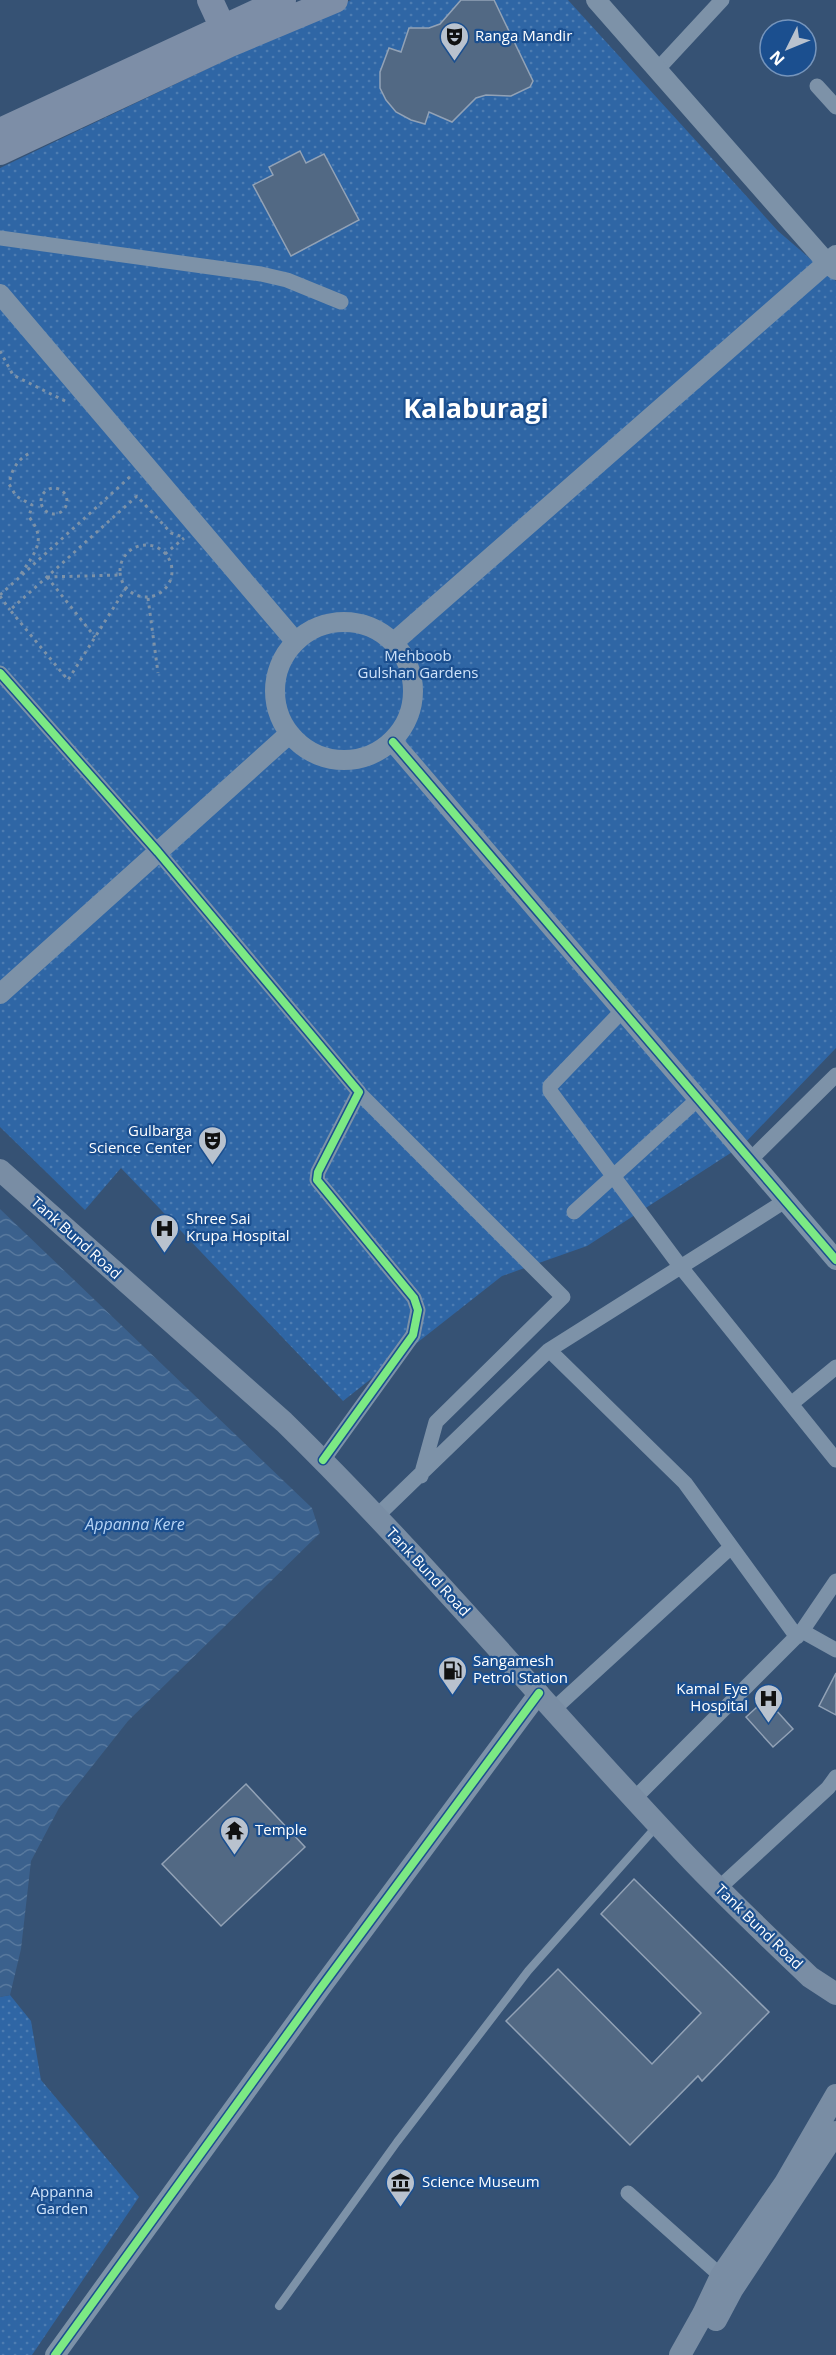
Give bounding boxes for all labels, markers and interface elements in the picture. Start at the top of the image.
north arrow [758,18,818,78]
theatre icon: Ranga Mandir [438,20,470,62]
place label: Ranga Mandir [475,25,572,45]
text: N [765,46,790,70]
district label: Kalaburagi [403,389,549,426]
park label: Mehboob Gulshan Gardens [358,645,479,682]
place label: Gulbarga Science Center [89,1120,192,1157]
theatre icon: Gulbarga Science Center [197,1124,229,1166]
street label: Tank Bund Road [27,1192,126,1283]
place label: Shree Sai Krupa Hospital [186,1208,290,1245]
hospital icon: Shree Sai Krupa Hospital [149,1212,181,1254]
water label: Appanna Kere [84,1513,185,1535]
street label: Tank Bund Road [382,1523,475,1620]
place label: Sangamesh Petrol Station [473,1650,568,1687]
fuel station icon: Sangamesh Petrol Station [436,1654,468,1696]
place label: Kamal Eye Hospital [676,1678,748,1715]
hospital icon: Kamal Eye Hospital [753,1682,785,1724]
temple icon: Temple [218,1814,250,1856]
place label: Temple [255,1819,307,1839]
street label: Tank Bund Road [712,1879,808,1973]
museum icon: Science Museum [385,2166,417,2208]
place label: Science Museum [422,2171,540,2191]
park label: Appanna Garden [31,2181,93,2218]

